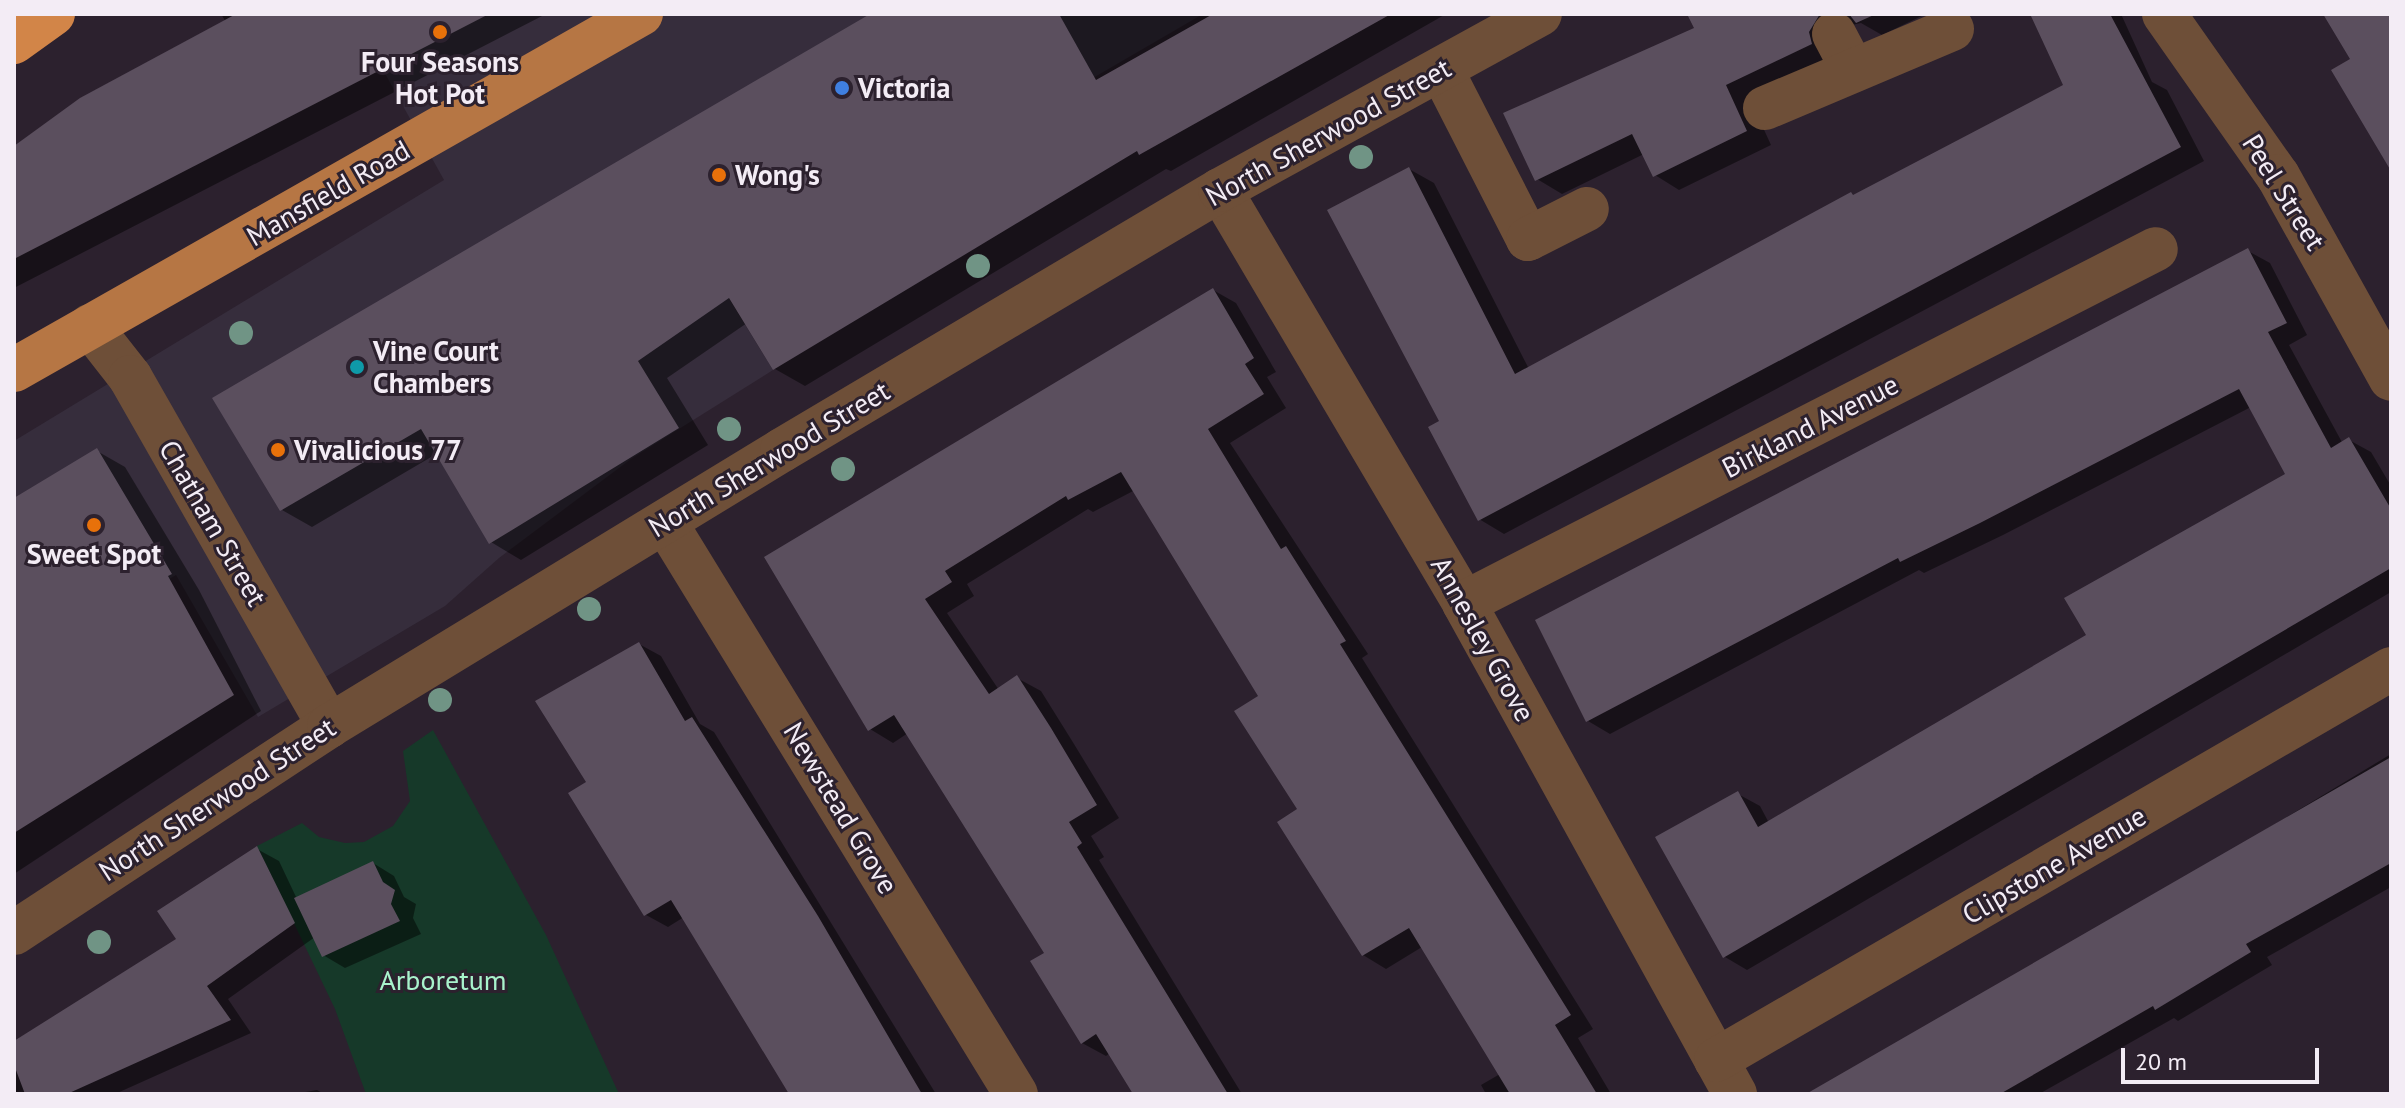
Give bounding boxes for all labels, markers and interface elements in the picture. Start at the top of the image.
marker: Four Seasons Hot Pot [431,23,449,41]
place label: Four Seasons Hot Pot [361,45,519,111]
street label: North Sherwood Street [1200,51,1456,213]
place label: Victoria [858,71,950,105]
marker: Victoria [833,79,851,97]
street label: Peel Street [2235,128,2333,256]
street label: Mansfield Road [241,133,415,253]
place label: Wong's [735,158,820,192]
marker: Wong's [710,166,728,184]
place label: Vine Court Chambers [373,334,499,400]
marker: Vine Court Chambers [348,358,366,376]
street label: Birkland Avenue [1716,367,1904,485]
street label: North Sherwood Street [643,374,895,544]
place label: Vivalicious 77 [294,433,462,467]
street label: Chatham Street [152,434,274,612]
marker: Vivalicious 77 [269,441,287,459]
marker: Sweet Spot [85,516,103,534]
place label: Sweet Spot [27,537,161,571]
street label: Annesley Grove [1424,550,1542,728]
street label: North Sherwood Street [93,710,341,888]
street label: Newstead Grove [777,716,905,900]
street label: Clipstone Avenue [1956,799,2152,931]
park label: Arboretum [379,963,507,997]
scale bar [2125,1032,2323,1082]
text: 20 m [2135,1046,2187,1077]

